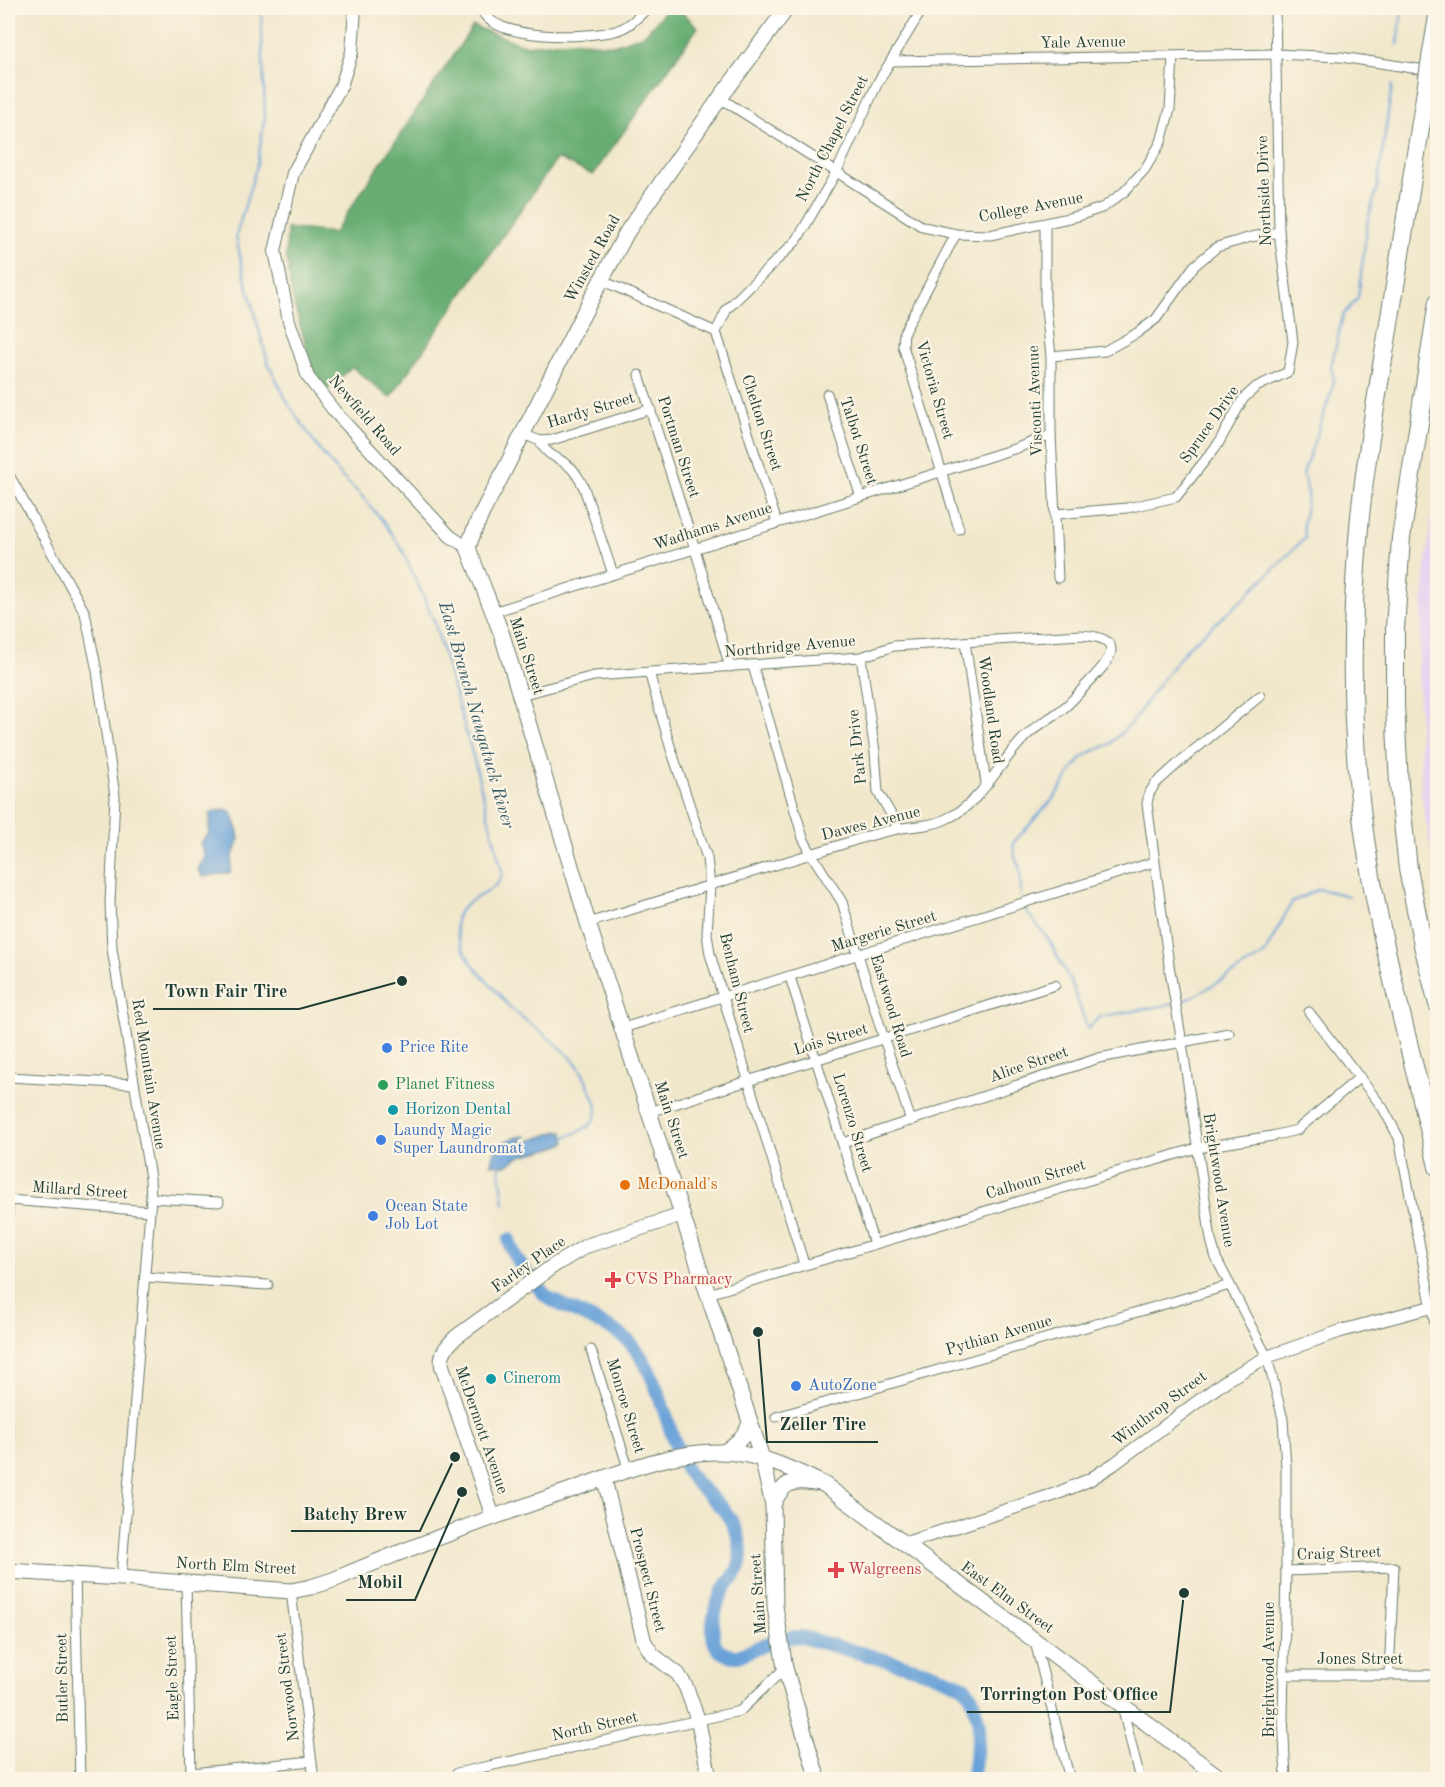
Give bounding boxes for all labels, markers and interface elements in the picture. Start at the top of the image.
street label: Yale Avenue [1040,34,1126,52]
street label: North Chapel Street [794,73,872,205]
street label: Northside Drive [1255,135,1275,247]
street label: College Avenue [977,190,1085,226]
street label: Winsted Road [562,212,624,306]
street label: Victoria Street [912,339,956,442]
street label: Visconti Avenue [1026,345,1046,457]
street label: Newfield Road [325,373,403,459]
street label: Chelton Street [738,373,784,473]
street label: Spruce Drive [1177,383,1243,467]
street label: Hardy Street [545,390,637,432]
street label: Portman Street [654,394,702,500]
street label: Talbot Street [836,395,880,487]
street label: Wadhams Avenue [652,500,774,554]
water label: East Branch Naugatuck River [435,599,517,832]
street label: Main Street [506,615,546,697]
street label: Northridge Avenue [724,633,856,661]
street label: Woodland Road [974,655,1006,765]
street label: Park Drive [846,708,870,786]
street label: Dawes Avenue [820,804,922,844]
street label: Margerie Street [830,908,939,956]
street label: Benham Street [716,931,756,1035]
street label: Eastwood Road [867,952,913,1060]
callout: Town Fair Tire [153,973,299,1009]
text: Town Fair Tire [165,983,287,1001]
street label: Red Mountain Avenue [128,998,168,1150]
street label: Lois Street [792,1021,870,1059]
place label: Price Rite [399,1040,468,1056]
marker: Price Rite [380,1041,394,1055]
street label: Alice Street [988,1044,1071,1086]
street label: Lorenzo Street [829,1071,875,1175]
place label: Planet Fitness [395,1077,495,1093]
marker: Planet Fitness [376,1078,390,1092]
street label: Main Street [651,1079,691,1161]
place label: Horizon Dental [405,1102,511,1118]
marker: Horizon Dental [386,1103,400,1117]
street label: Brightwood Avenue [1199,1112,1237,1248]
place label: Laundy Magic Super Laundromat [393,1123,523,1157]
marker: Laundy Magic Super Laundromat [374,1133,388,1147]
street label: Calhoun Street [984,1157,1088,1203]
place label: McDonald's [637,1177,718,1193]
marker: McDonald's [618,1178,632,1192]
street label: Millard Street [32,1180,129,1202]
place label: Ocean State Job Lot [385,1199,468,1233]
marker: Ocean State Job Lot [366,1209,380,1223]
street label: Farley Place [489,1234,569,1296]
place label: CVS Pharmacy [625,1272,733,1288]
marker: CVS Pharmacy [606,1273,620,1287]
street label: Pythian Avenue [944,1313,1054,1359]
street label: Monroe Street [603,1356,647,1456]
street label: McDermott Avenue [452,1364,510,1496]
street label: Winthrop Street [1110,1368,1210,1449]
place label: Cinerom [503,1371,562,1387]
marker: Cinerom [484,1372,498,1386]
place label: AutoZone [808,1378,877,1394]
marker: AutoZone [789,1379,803,1393]
callout: Zeller Tire [767,1406,878,1442]
text: Zeller Tire [779,1416,867,1434]
callout: Batchy Brew [291,1495,420,1531]
text: Batchy Brew [303,1506,407,1524]
street label: Prospect Street [626,1526,668,1634]
street label: Craig Street [1296,1545,1382,1563]
street label: Main Street [748,1553,770,1635]
street label: North Elm Street [175,1556,297,1578]
street label: East Elm Street [957,1559,1057,1637]
place label: Walgreens [848,1562,922,1578]
marker: Walgreens [829,1563,843,1577]
callout: Mobil [346,1564,415,1600]
text: Mobil [357,1574,403,1592]
street label: Brightwood Avenue [1262,1602,1278,1738]
street label: Norwood Street [273,1631,303,1742]
street label: Butler Street [54,1632,72,1723]
street label: Eagle Street [163,1634,182,1721]
street label: Jones Street [1317,1652,1404,1668]
callout: Torrington Post Office [967,1676,1170,1712]
text: Torrington Post Office [980,1686,1158,1704]
street label: North Street [550,1709,640,1745]

